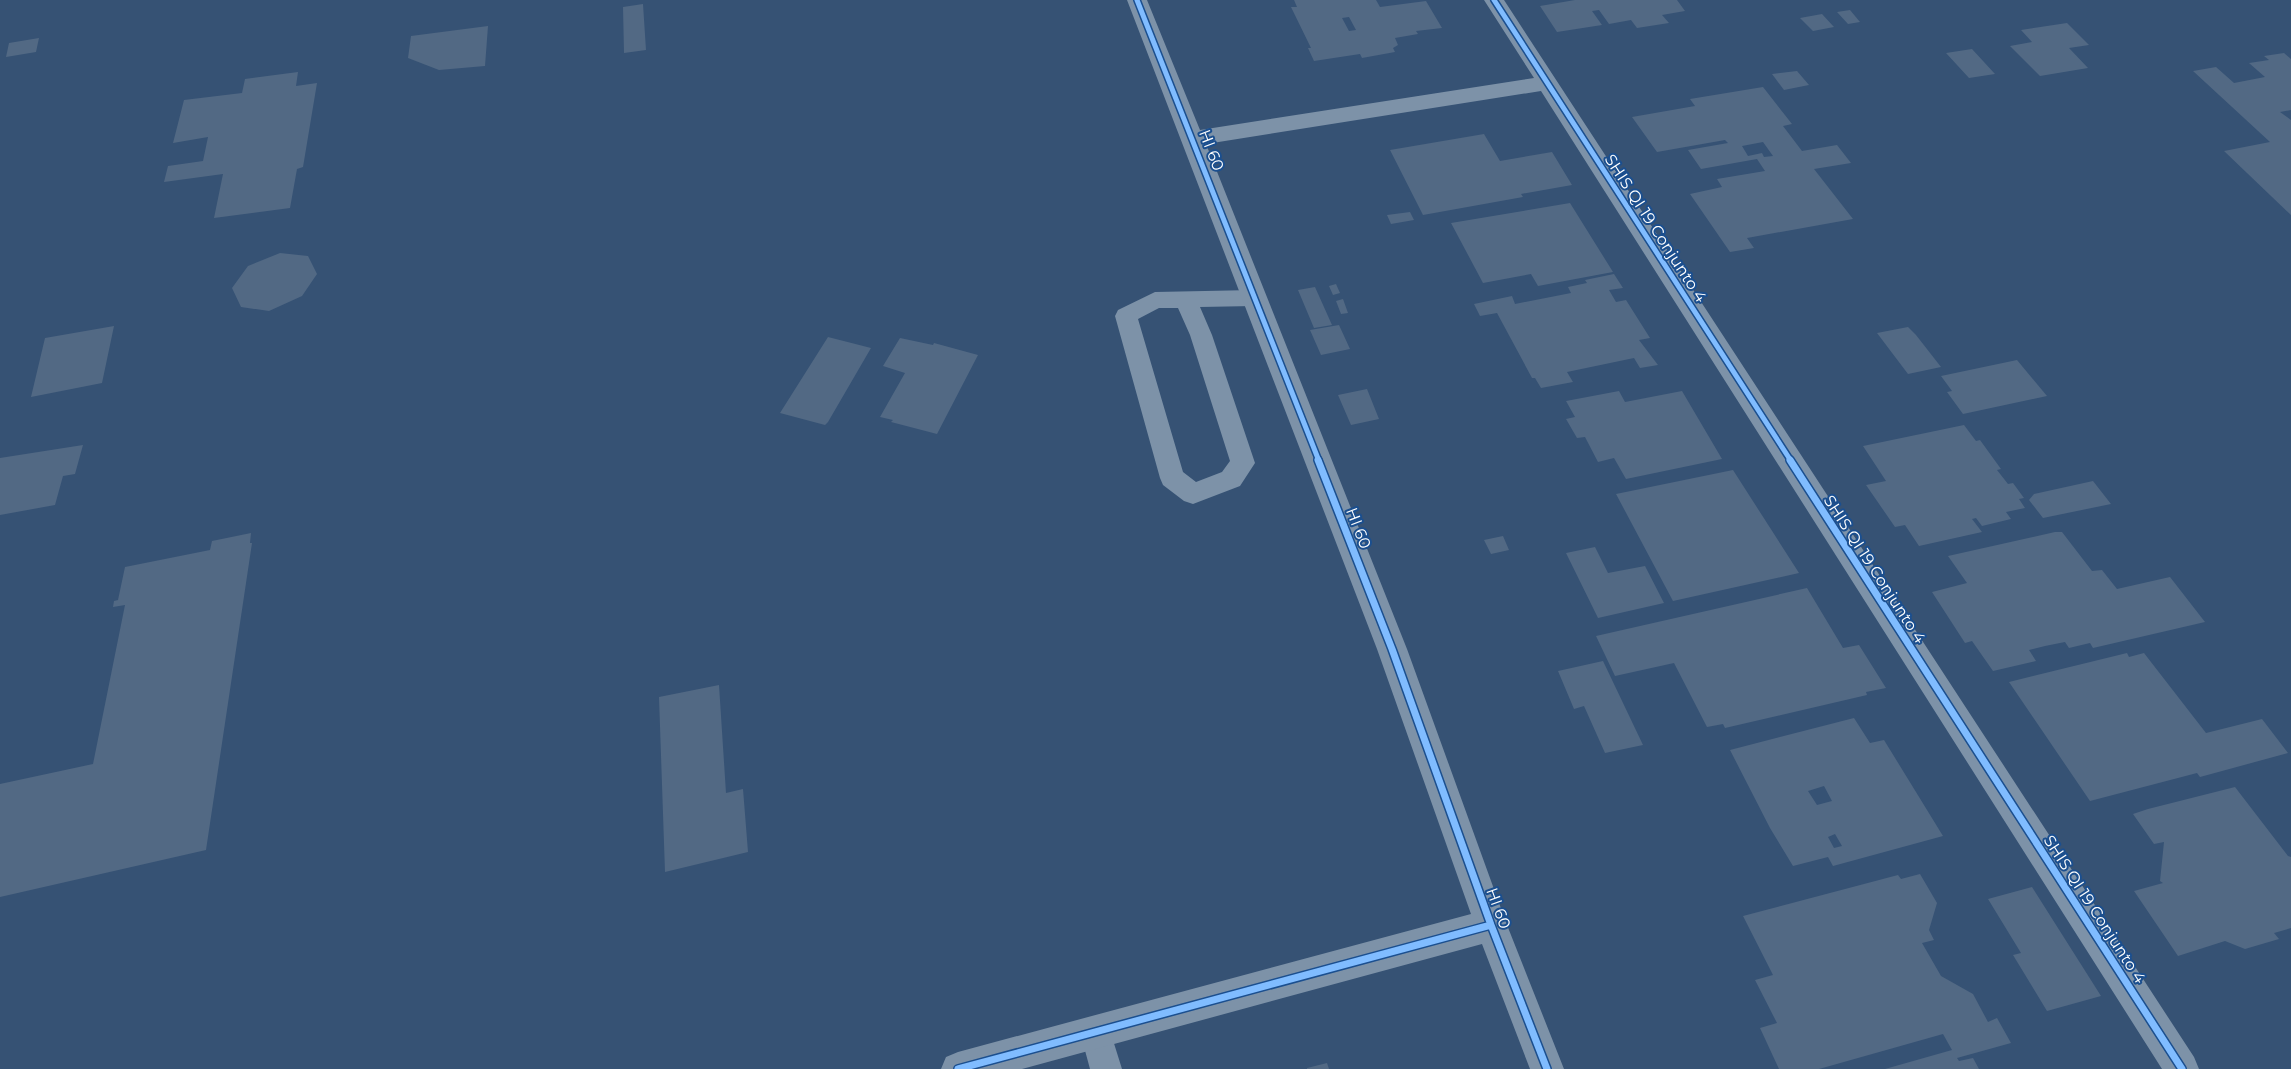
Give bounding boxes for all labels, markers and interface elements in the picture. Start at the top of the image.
street label: HI 60 [1195,127,1228,173]
street label: SHIS QI 19 Conjunto 4 [1601,151,1711,306]
street label: SHIS QI 19 Conjunto 4 [1820,492,1930,647]
street label: HI 60 [1342,505,1375,551]
street label: SHIS QI 19 Conjunto 4 [2040,832,2150,987]
street label: HI 60 [1482,885,1515,931]

